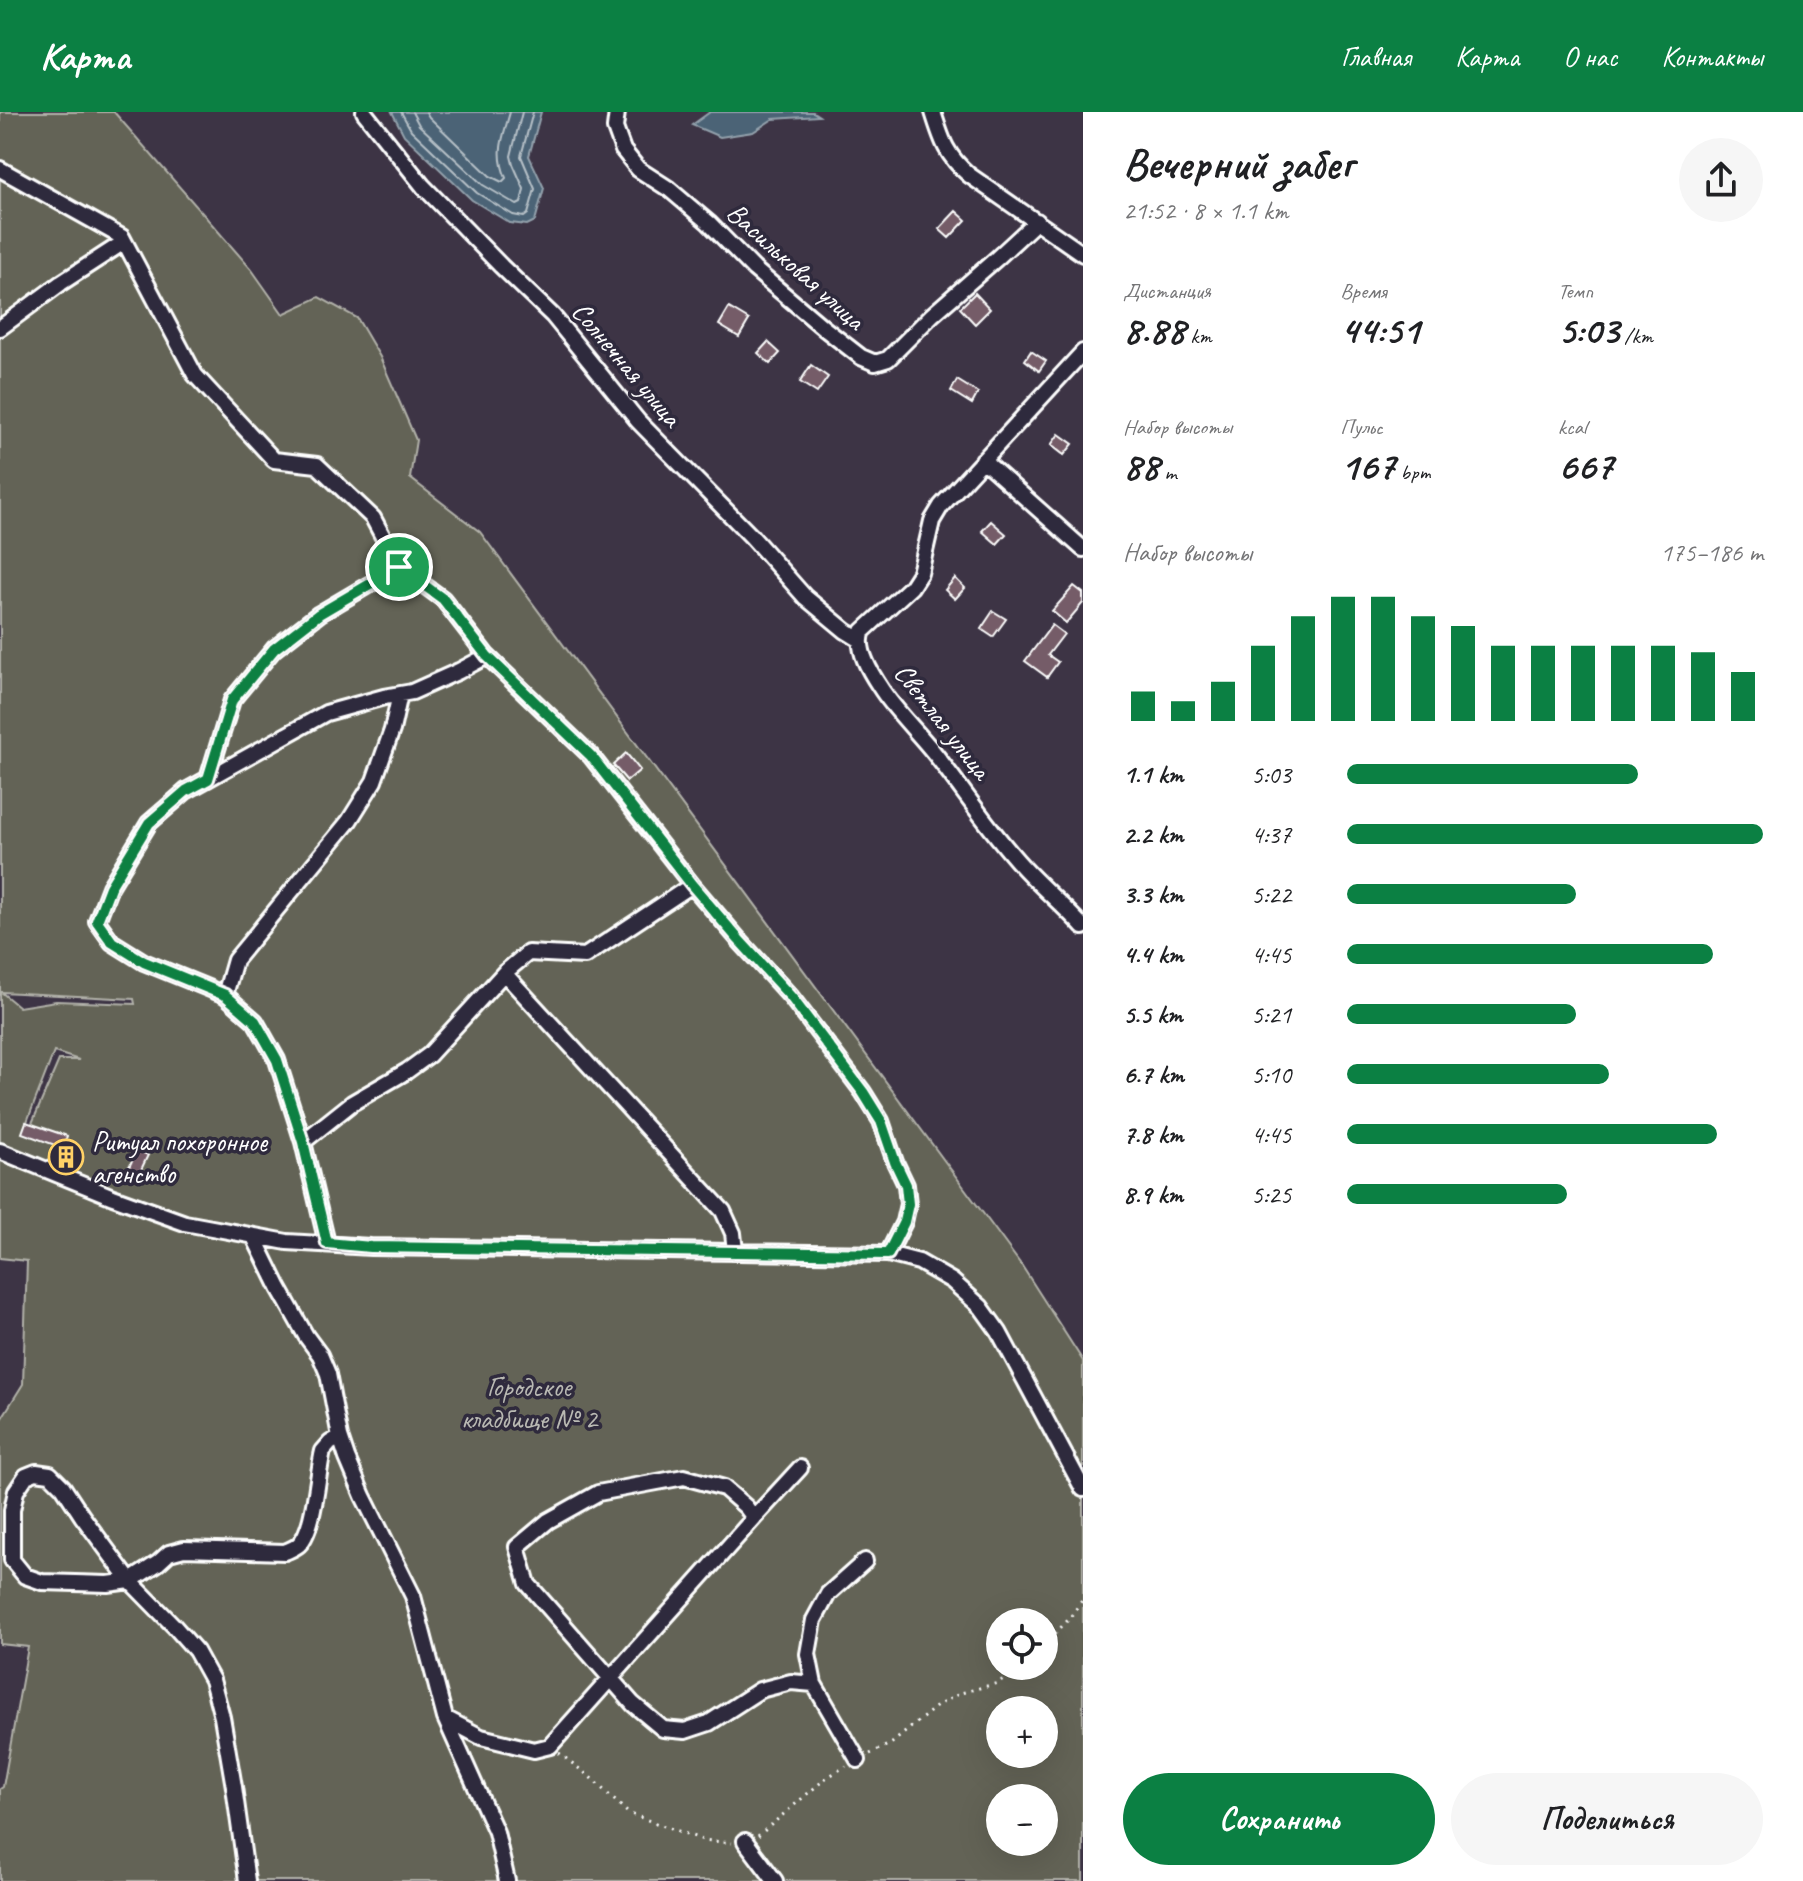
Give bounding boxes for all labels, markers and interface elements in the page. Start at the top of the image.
text: Карта [40,33,130,80]
text: Главная [1341,39,1411,74]
text: Карта [1455,39,1519,74]
text: О нас [1563,39,1617,74]
text: Контакты [1661,39,1763,74]
text: Вечерний забег [1123,136,1353,191]
button: share [1679,138,1763,222]
text: 21:52 · 8 × 1.1 km [1123,194,1289,227]
street label: Васильковая улица [720,195,874,338]
text: Дистанция [1123,277,1211,305]
text: Время [1340,277,1387,305]
text: Темп [1558,277,1593,305]
street label: Солнечная улица [564,294,691,435]
text: 8.88 [1123,305,1185,355]
text: 44:51 [1340,305,1420,355]
text: 5:03 [1558,305,1619,355]
text: km [1185,322,1212,350]
text: /km [1619,322,1653,350]
text: Набор высоты [1123,413,1232,441]
text: Пульс [1340,413,1383,441]
text: kcal [1558,413,1587,441]
text: 88 [1123,441,1159,491]
text: 167 [1340,441,1395,491]
text: 667 [1558,441,1613,491]
text: m [1159,458,1177,486]
text: bpm [1395,458,1431,486]
pin [365,533,433,601]
text: Набор высоты [1123,536,1252,569]
text: 175–186 m [1660,536,1763,569]
icon: arrive [377,545,421,589]
street label: Светлая улица [887,656,1001,788]
text: 1.1 km [1123,758,1183,791]
text: 5:03 [1251,758,1291,791]
text: 2.2 km [1123,818,1183,851]
text: 4:37 [1251,818,1291,851]
text: 3.3 km [1123,878,1183,911]
text: 5:22 [1251,878,1291,911]
text: 4.4 km [1123,938,1183,971]
text: 4:45 [1251,938,1291,971]
text: 5.5 km [1123,998,1183,1031]
text: 5:21 [1251,998,1291,1031]
text: 6.7 km [1123,1058,1184,1091]
text: 5:10 [1251,1058,1291,1091]
text: 7.8 km [1123,1118,1183,1151]
text: 4:45 [1251,1118,1291,1151]
place label: Ритуал похоронное агенство [92,1124,269,1191]
building icon: Ритуал похоронное агенство [47,1138,85,1176]
text: 8.9 km [1123,1178,1183,1211]
text: 5:25 [1251,1178,1291,1211]
park label: Городское кладбище № 2 [461,1369,599,1436]
map controls [986,1608,1058,1856]
button: locate [986,1608,1058,1680]
button: + [986,1696,1058,1768]
button: Сохранить [1123,1773,1435,1865]
button: Поделиться [1451,1773,1763,1865]
button: − [986,1784,1058,1856]

